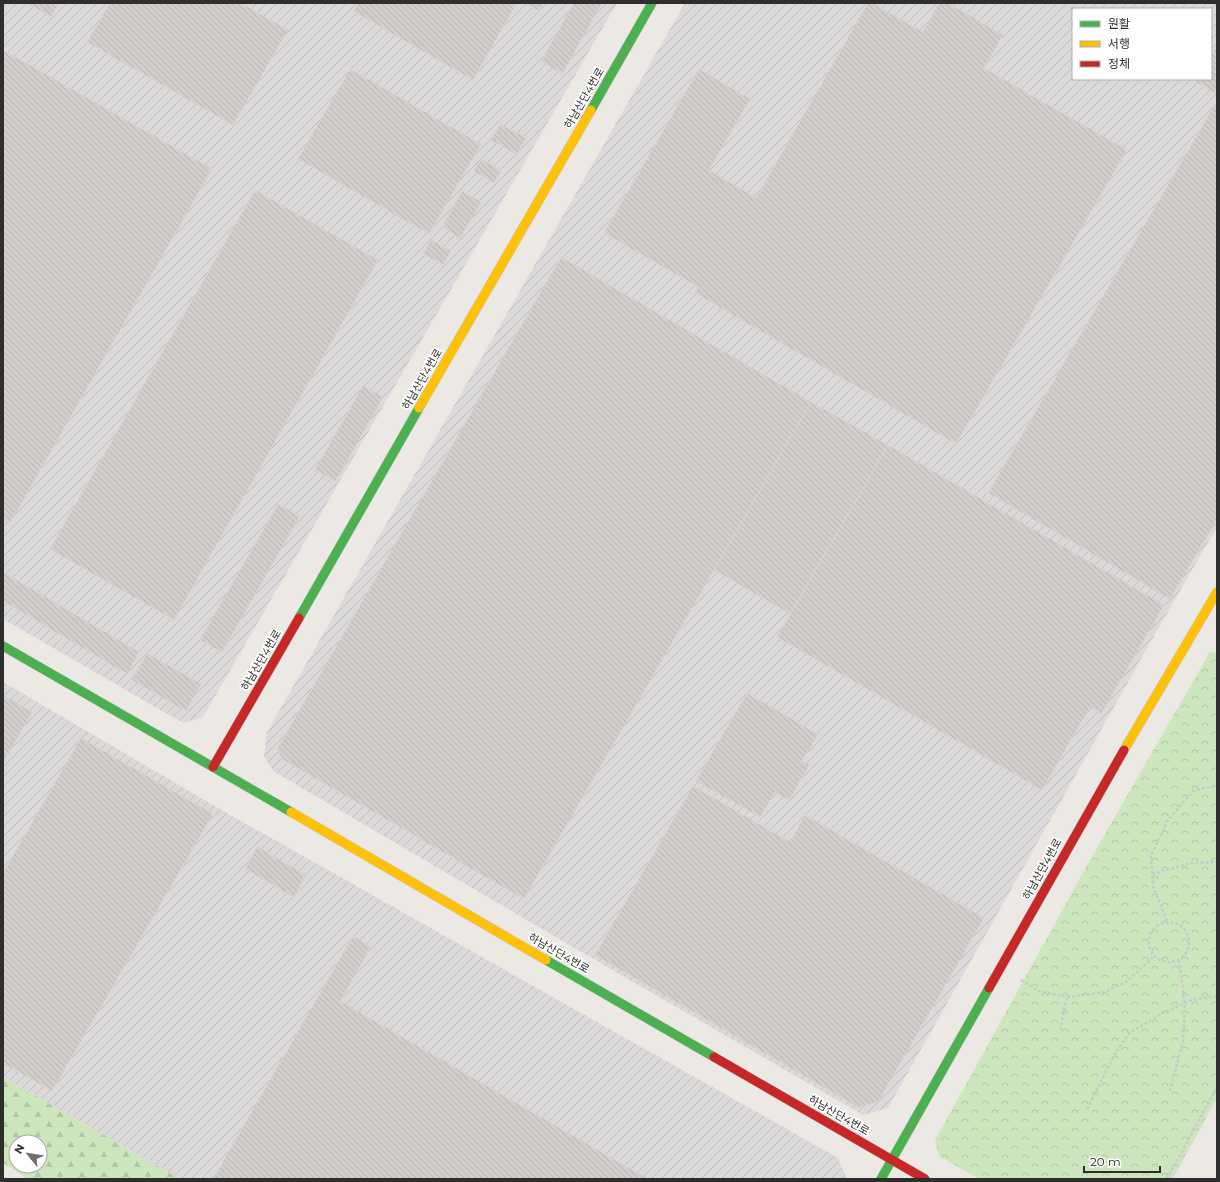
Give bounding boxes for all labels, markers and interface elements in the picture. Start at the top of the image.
legend [1072,8,1212,80]
text: 원활 [1108,16,1130,31]
text: 서행 [1108,36,1130,51]
text: 정체 [1108,56,1130,71]
street label: 하남산단4번로 [561,65,607,131]
street label: 하남산단4번로 [399,346,445,412]
street label: 하남산단4번로 [238,627,284,693]
street label: 하남산단4번로 [1019,836,1065,902]
street label: 하남산단4번로 [526,930,592,976]
street label: 하남산단4번로 [806,1092,872,1138]
north arrow [8,1134,48,1174]
text: N [11,1142,28,1156]
scale bar [1084,1148,1160,1174]
text: 20 m [1090,1154,1121,1169]

